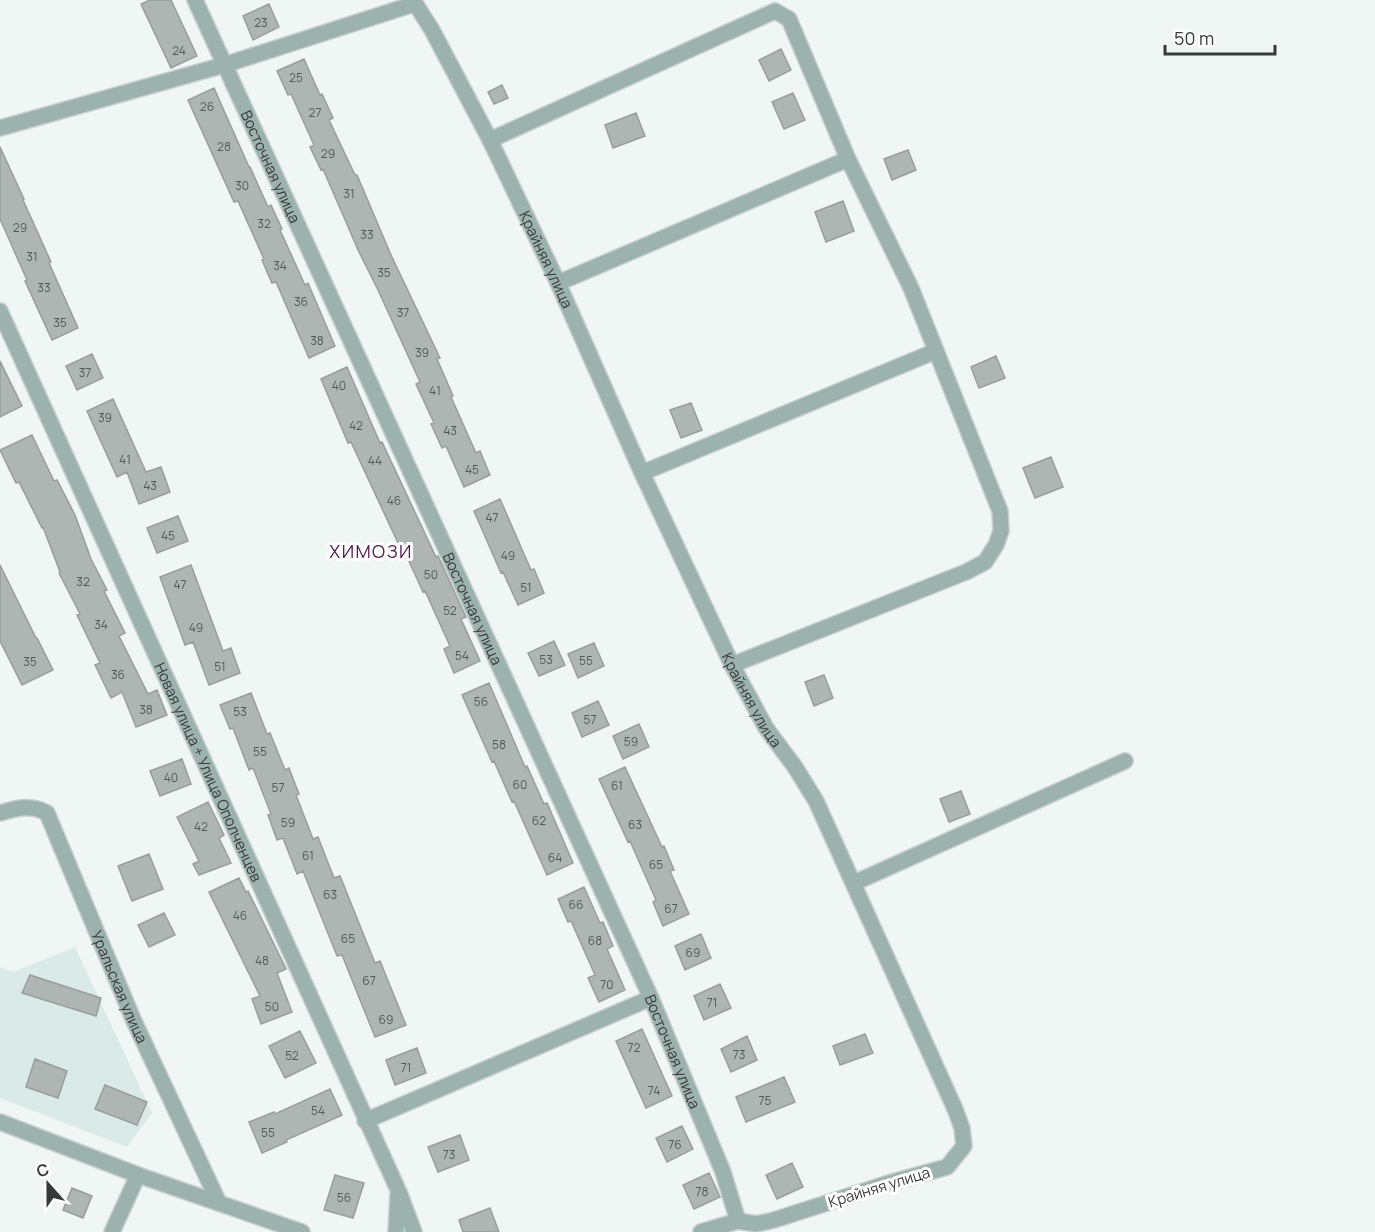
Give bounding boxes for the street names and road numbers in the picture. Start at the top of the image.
street label: Восточная улица [236,107,306,226]
street label: Крайняя улица [515,207,578,312]
street label: Восточная улица [438,549,508,668]
street label: Крайняя улица [717,649,787,751]
street label: Новая улица + Улица Ополченцев [150,659,268,885]
street label: Уральская улица [87,927,153,1047]
street label: Восточная улица [640,991,706,1112]
street label: Крайняя улица [825,1162,933,1212]

